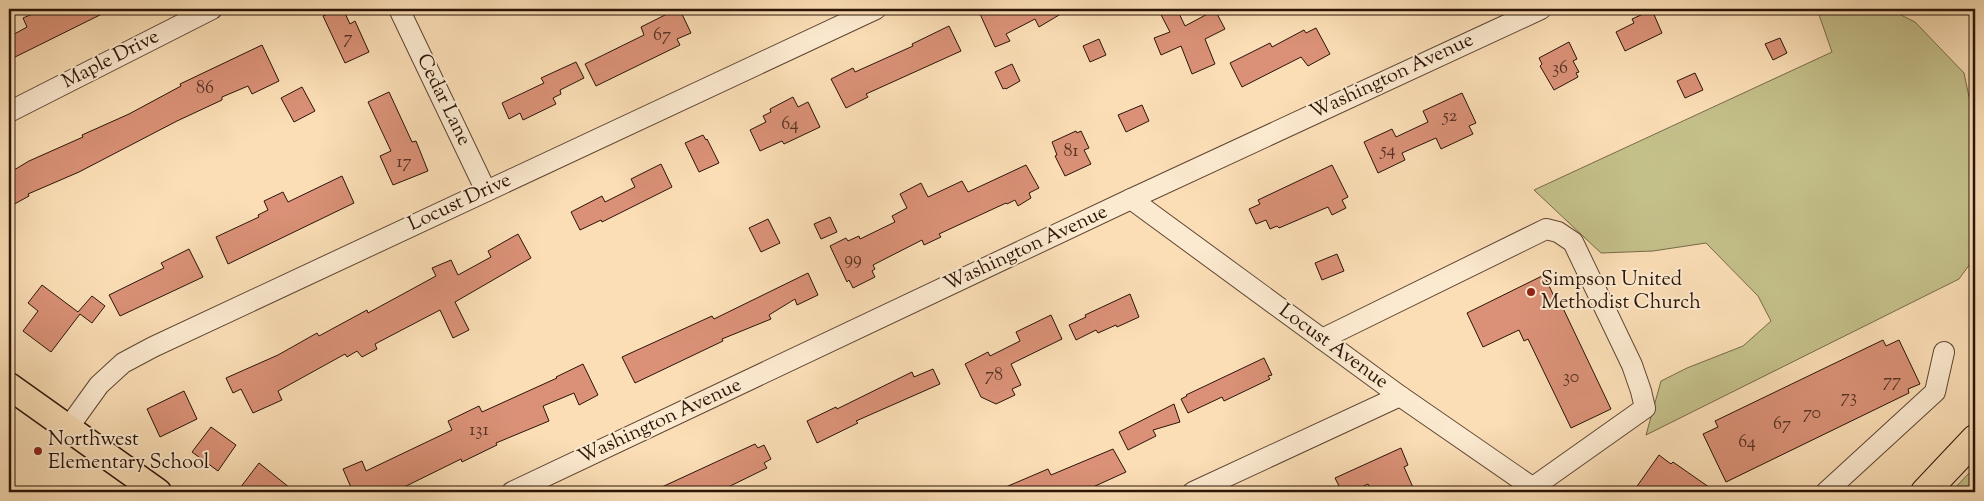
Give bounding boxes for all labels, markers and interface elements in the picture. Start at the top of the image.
street label: Maple Drive [57,23,165,97]
house number: 67 [653,23,671,49]
house number: 7 [343,26,353,52]
street label: Washington Avenue [1305,26,1479,128]
street label: Cedar Lane [408,49,478,151]
house number: 36 [1552,56,1568,82]
house number: 86 [196,76,214,102]
house number: 52 [1442,104,1458,130]
house number: 64 [781,112,799,138]
house number: 54 [1379,138,1396,164]
house number: 81 [1063,139,1079,165]
house number: 17 [396,150,412,176]
street label: Locust Drive [404,166,516,240]
street label: Washington Avenue [939,198,1113,300]
house number: 99 [844,247,862,273]
place label: Simpson United Methodist Church [1541,266,1701,318]
marker: Simpson United Methodist Church [1525,286,1537,298]
street label: Locust Avenue [1272,297,1394,397]
house number: 78 [985,363,1003,389]
house number: 30 [1563,365,1579,391]
house number: 77 [1883,369,1901,395]
street label: Washington Avenue [573,371,747,473]
house number: 73 [1841,385,1857,411]
house number: 70 [1803,401,1821,427]
house number: 67 [1773,412,1791,438]
house number: 131 [469,418,489,444]
place label: Northwest Elementary School [48,426,210,478]
house number: 64 [1738,430,1756,456]
marker: Northwest Elementary School [32,445,44,457]

